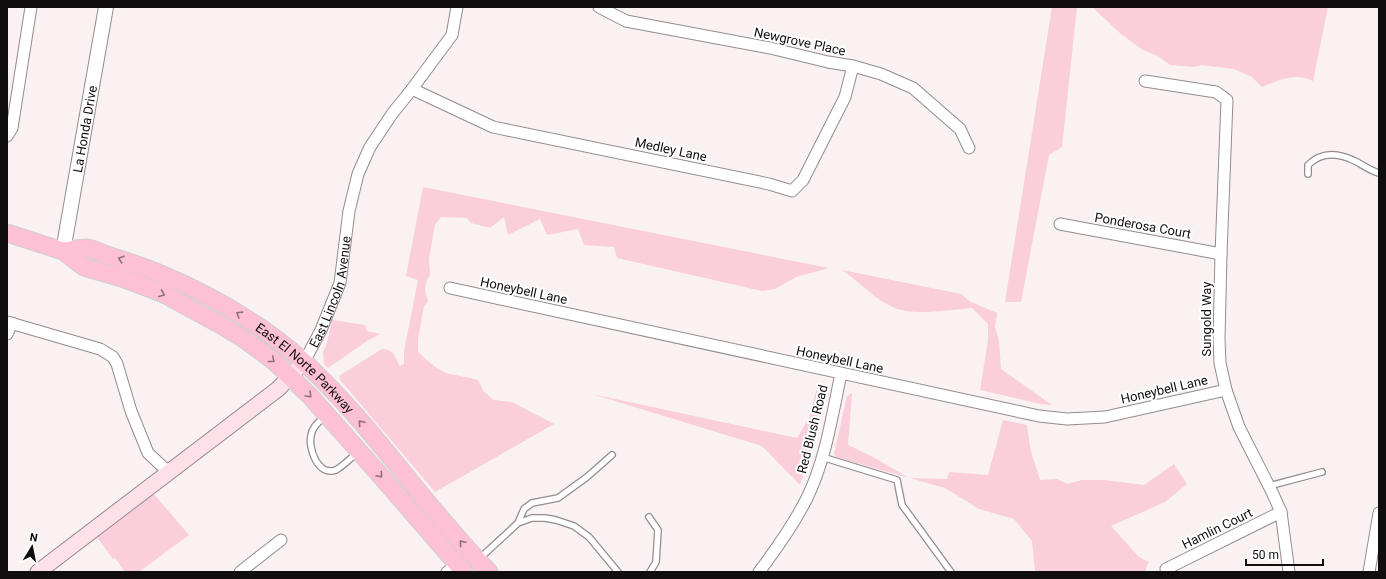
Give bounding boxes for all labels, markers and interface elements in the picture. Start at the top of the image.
street label: Newgrove Place [753,24,847,59]
street label: La Honda Drive [70,84,100,174]
street label: Medley Lane [634,135,708,164]
street label: Ponderosa Court [1094,210,1192,241]
street label: East Lincoln Avenue [306,235,354,350]
one-way arrow [118,255,125,264]
street label: Honeybell Lane [479,274,569,307]
street label: Sungold Way [1199,282,1214,356]
one-way arrow [158,289,165,297]
one-way arrow [236,311,243,318]
street label: East El Norte Parkway [253,320,357,416]
street label: Honeybell Lane [795,343,885,376]
one-way arrow [267,355,274,362]
street label: Honeybell Lane [1119,372,1209,407]
street label: Red Blush Road [794,383,831,475]
one-way arrow [304,390,312,398]
one-way arrow [358,420,366,428]
one-way arrow [376,470,383,477]
street label: Hamlin Court [1180,505,1255,552]
north arrow [12,527,52,567]
text: N [29,531,39,545]
one-way arrow [460,541,467,548]
scale bar [1246,541,1323,567]
text: 50 m [1252,548,1279,562]

